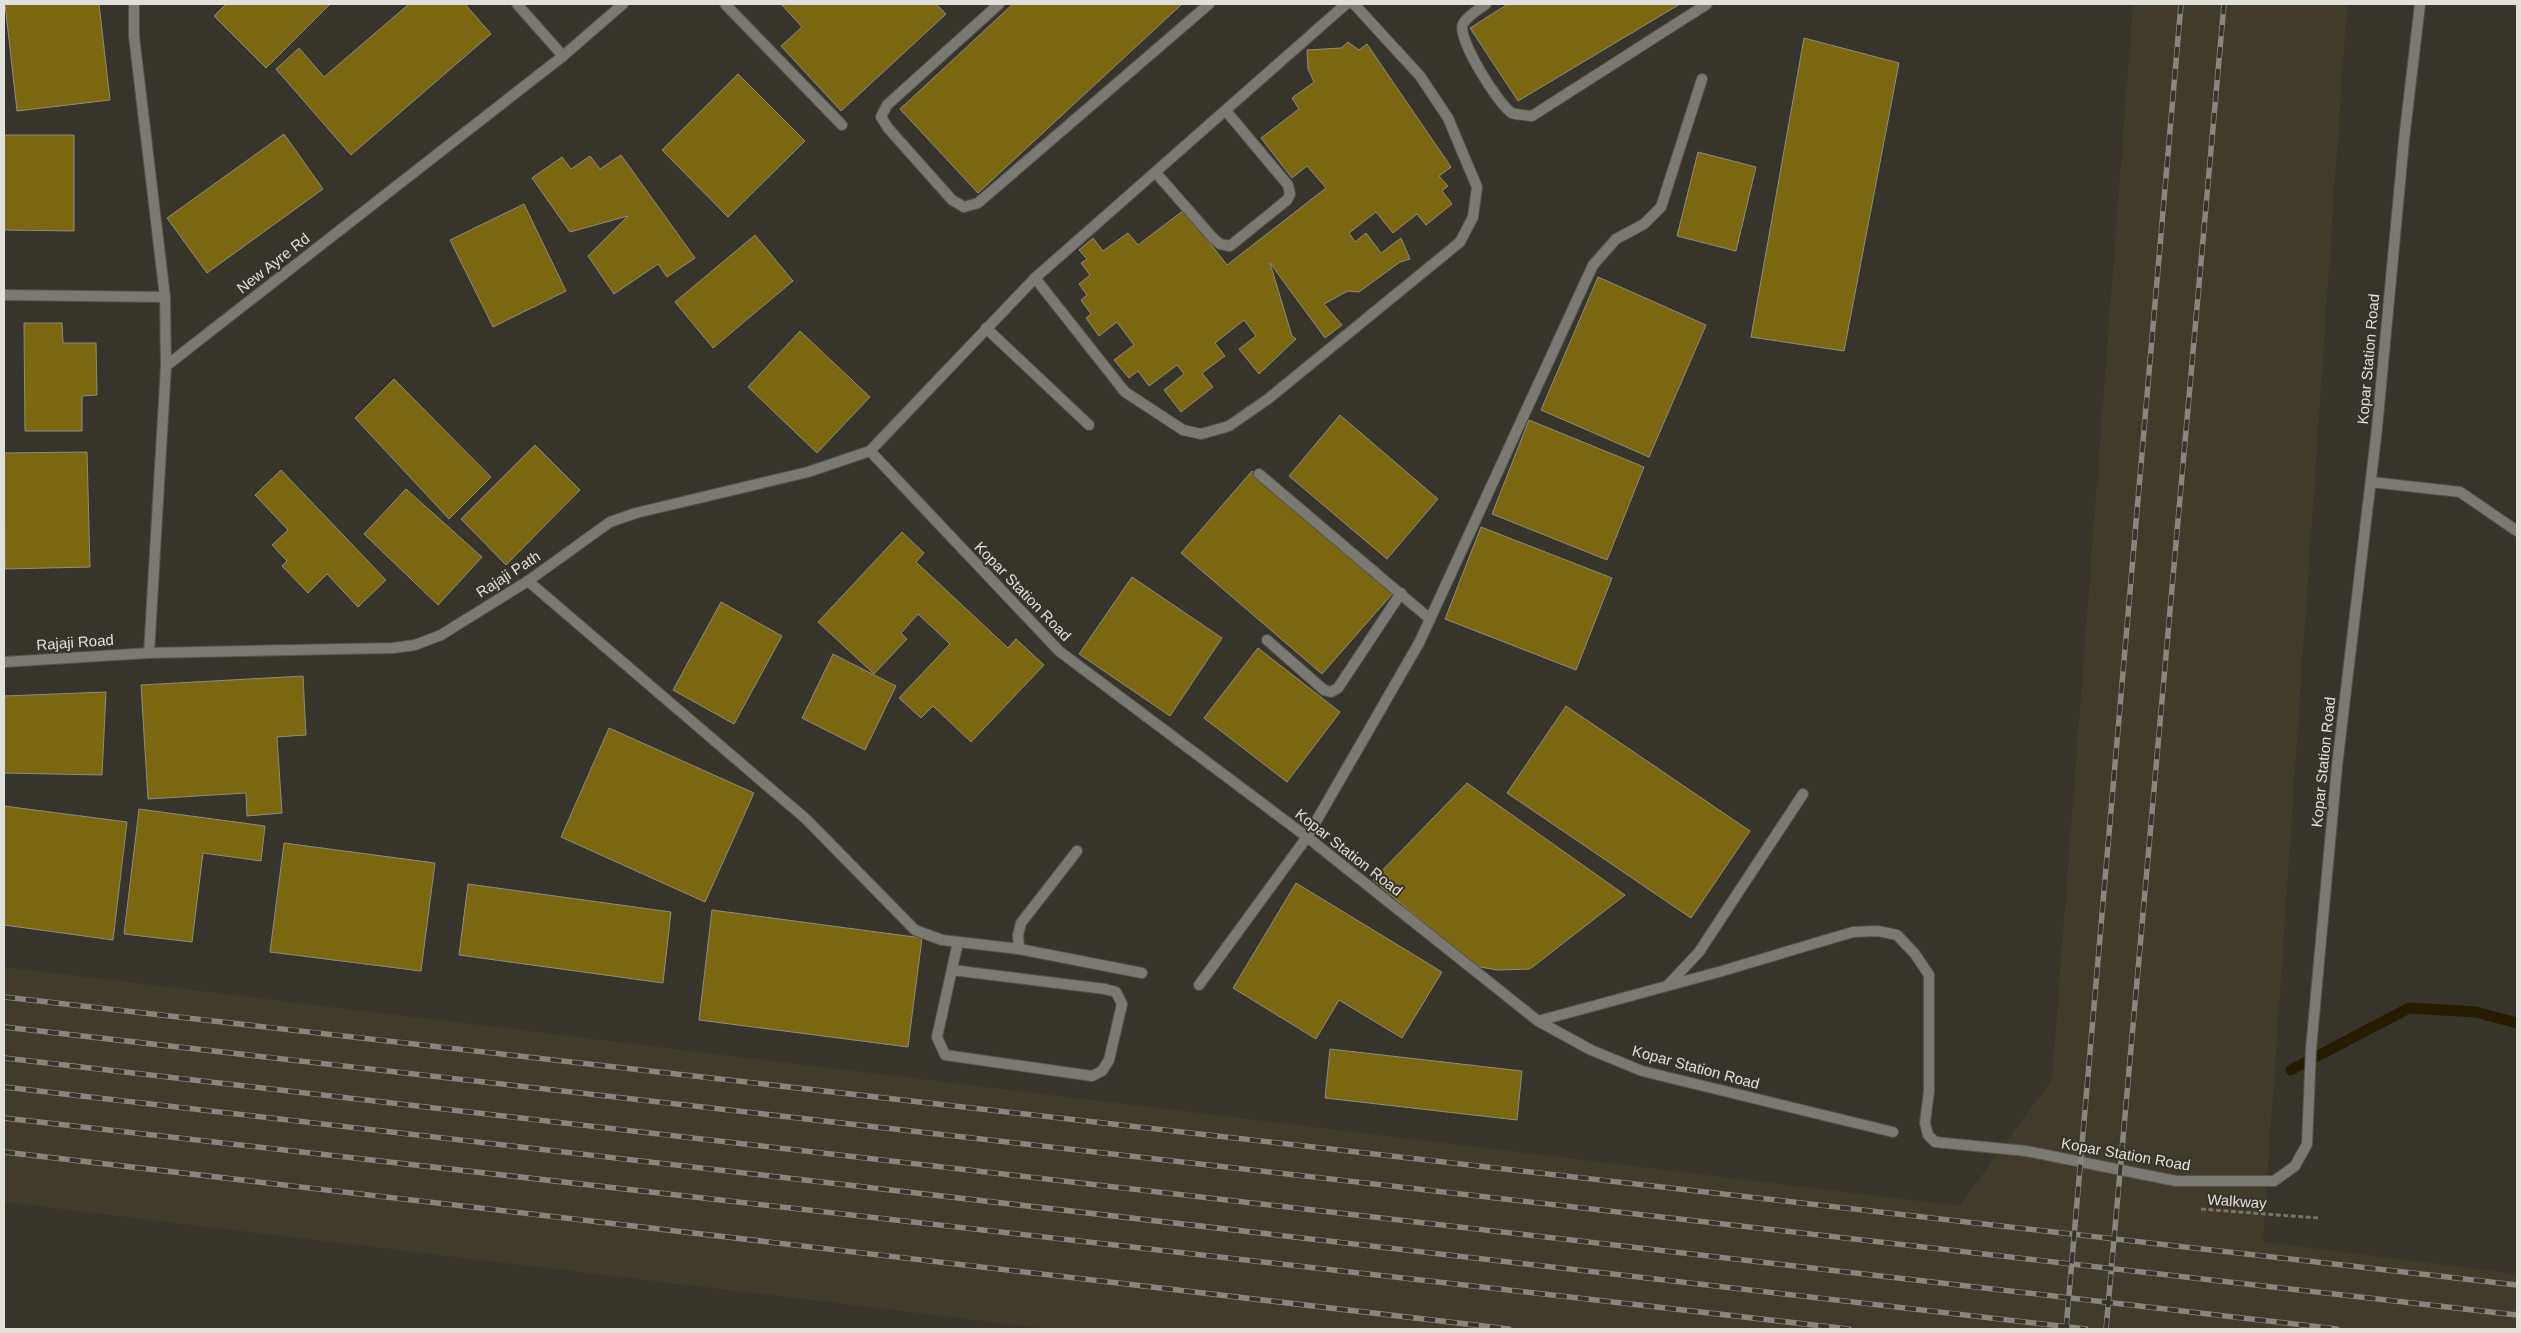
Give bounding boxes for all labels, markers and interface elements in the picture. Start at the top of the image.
street label: New Ayre Rd [233,229,313,297]
street label: Kopar Station Road [2354,293,2382,425]
street label: Kopar Station Road [971,538,1075,644]
street label: Rajaji Path [473,547,543,601]
street label: Rajaji Road [36,631,114,653]
street label: Kopar Station Road [2308,696,2338,828]
street label: Kopar Station Road [1292,805,1406,899]
street label: Kopar Station Road [1631,1042,1761,1092]
street label: Kopar Station Road [2060,1134,2192,1174]
street label: Walkway [2207,1190,2268,1212]

